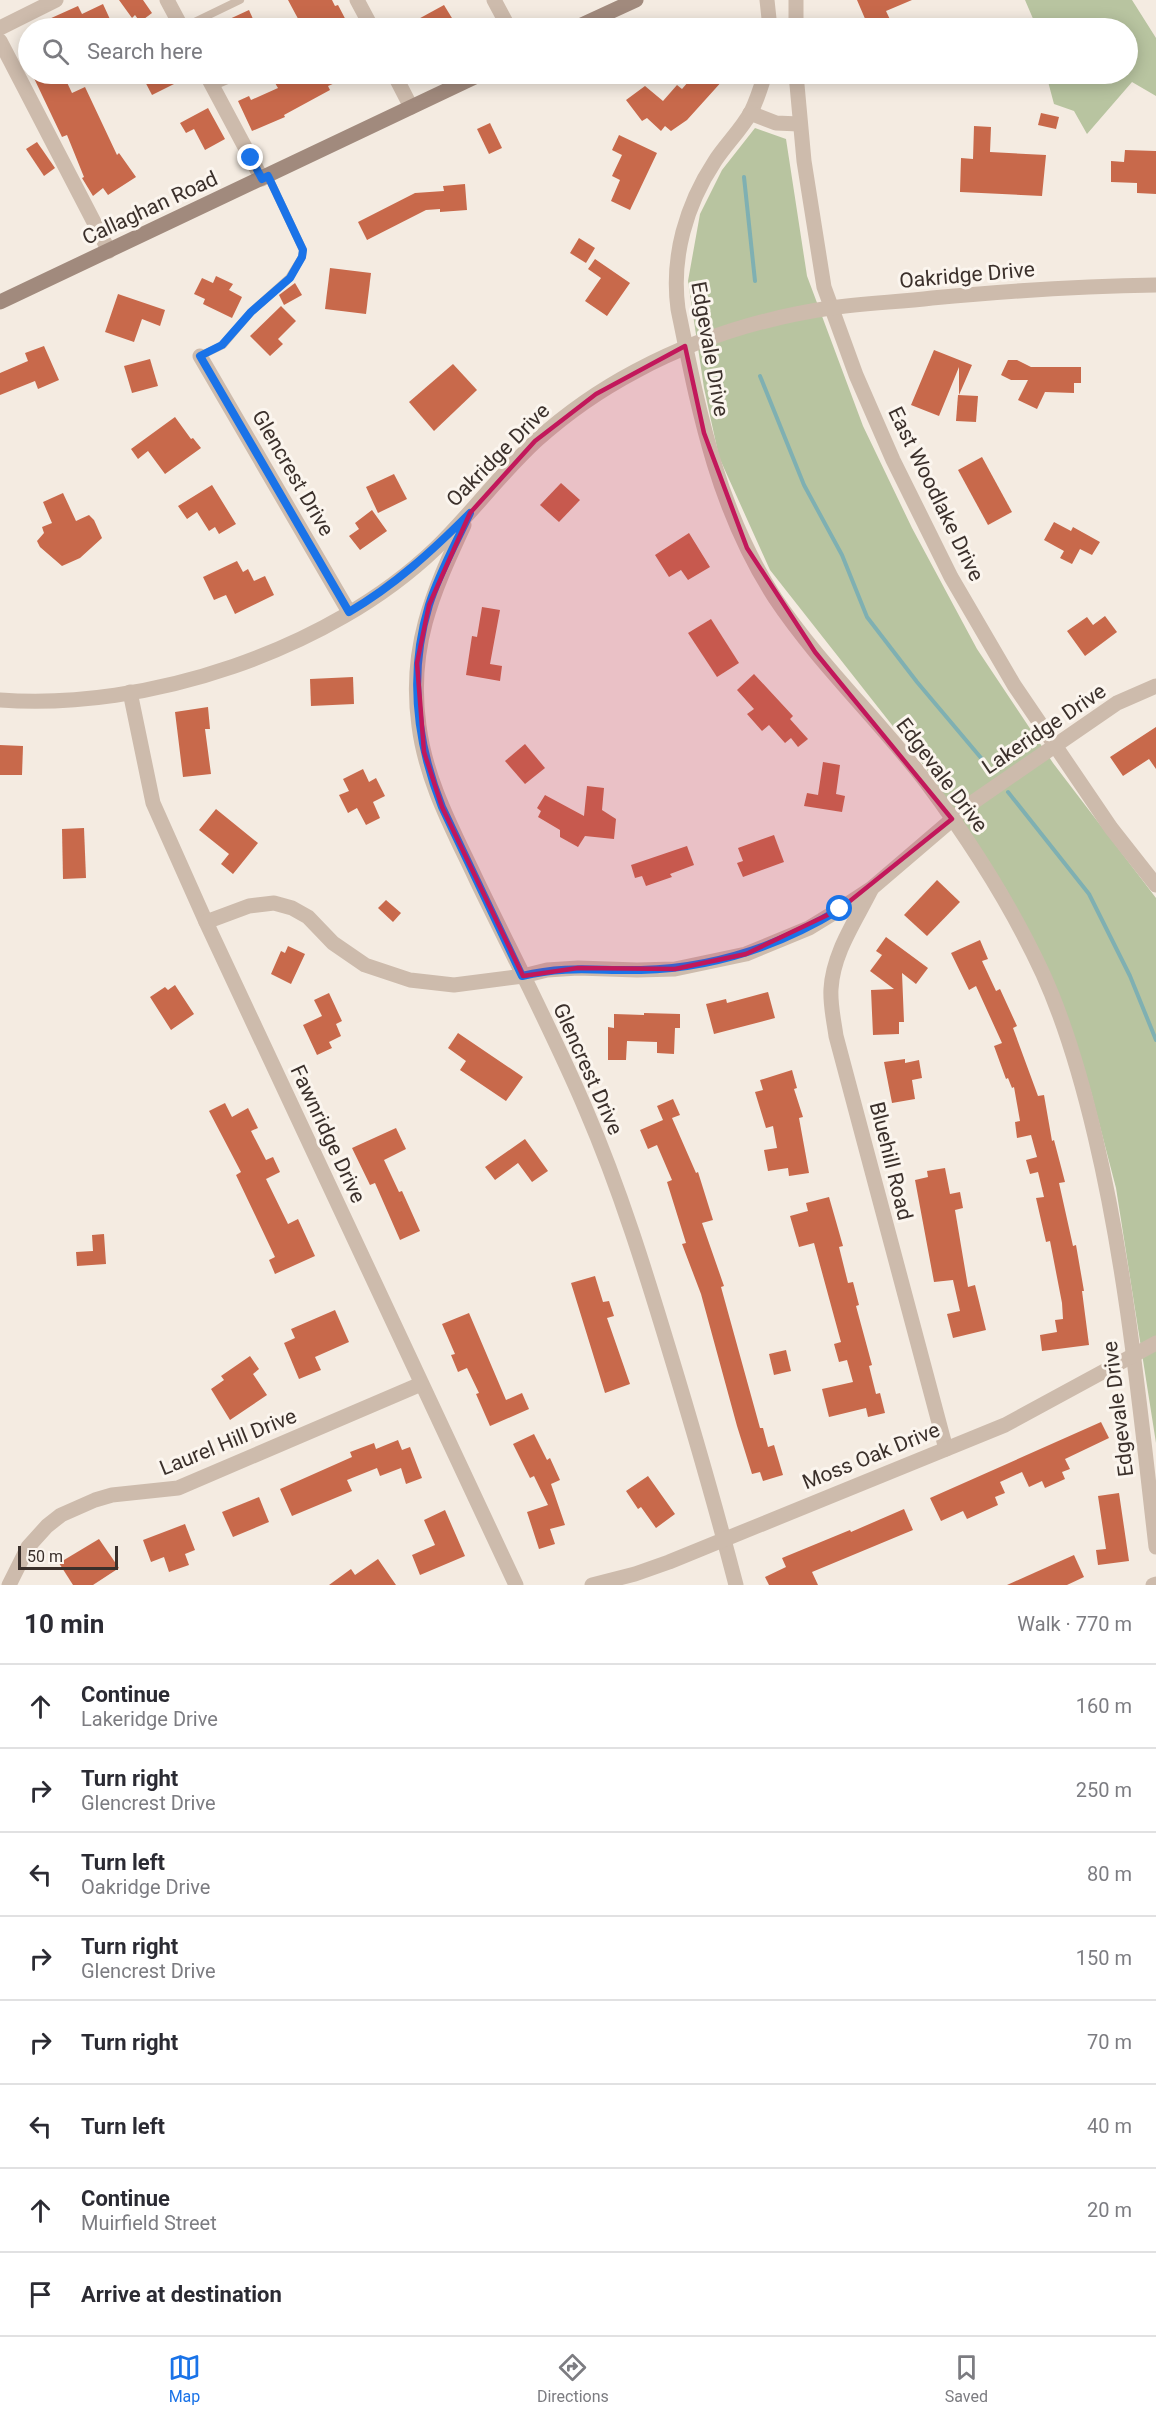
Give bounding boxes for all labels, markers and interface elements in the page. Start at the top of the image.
search box [18,18,1138,84]
icon: search [39,35,72,68]
text: Search here [87,39,203,64]
route end [237,144,263,170]
street label: Callaghan Road [79,166,221,250]
street label: Oakridge Drive [898,257,1036,293]
street label: Edgevale Drive [686,280,734,418]
street label: Oakridge Drive [441,398,555,512]
street label: East Woodlake Drive [883,403,989,585]
street label: Glencrest Drive [247,406,339,540]
street label: Lakeridge Drive [978,679,1110,779]
street label: Edgevale Drive [891,713,993,837]
route start [826,895,852,921]
street label: Glencrest Drive [548,1000,628,1138]
street label: Fawnridge Drive [286,1061,370,1207]
street label: Bluehill Road [865,1099,917,1223]
street label: Edgevale Drive [1098,1340,1138,1478]
street label: Laurel Hill Drive [156,1404,300,1480]
street label: Moss Oak Drive [799,1418,943,1494]
scale bar [18,1543,118,1570]
text: 50 m [27,1547,63,1566]
text: 10 min [24,1609,104,1639]
text: Walk · 770 m [1017,1612,1132,1636]
text: Continue [81,1682,170,1707]
icon: ahead [24,1690,57,1723]
text: 160 m [1076,1694,1132,1718]
text: Lakeridge Drive [81,1707,218,1731]
text: Turn right [81,1766,178,1791]
icon: right [24,1774,57,1807]
text: 250 m [1076,1778,1132,1802]
text: Glencrest Drive [81,1791,216,1815]
text: Turn left [81,1850,165,1875]
icon: left [24,1858,57,1891]
text: 80 m [1087,1862,1132,1886]
text: Oakridge Drive [81,1875,210,1899]
text: Turn right [81,1934,178,1959]
icon: right [24,1942,57,1975]
text: 150 m [1076,1946,1132,1970]
text: Glencrest Drive [81,1959,216,1983]
icon: right [24,2026,57,2059]
text: Turn right [81,2030,178,2055]
text: 70 m [1087,2030,1132,2054]
icon: left [24,2110,57,2143]
text: Turn left [81,2114,165,2139]
text: 40 m [1087,2114,1132,2138]
text: Continue [81,2186,170,2211]
icon: ahead [24,2194,57,2227]
text: 20 m [1087,2198,1132,2222]
text: Muirfield Street [81,2211,217,2235]
icon: arrive [24,2278,57,2311]
text: Arrive at destination [81,2282,282,2307]
tab: Map [168,2351,201,2406]
tab: Directions [537,2351,609,2406]
tab: Saved [945,2351,988,2406]

